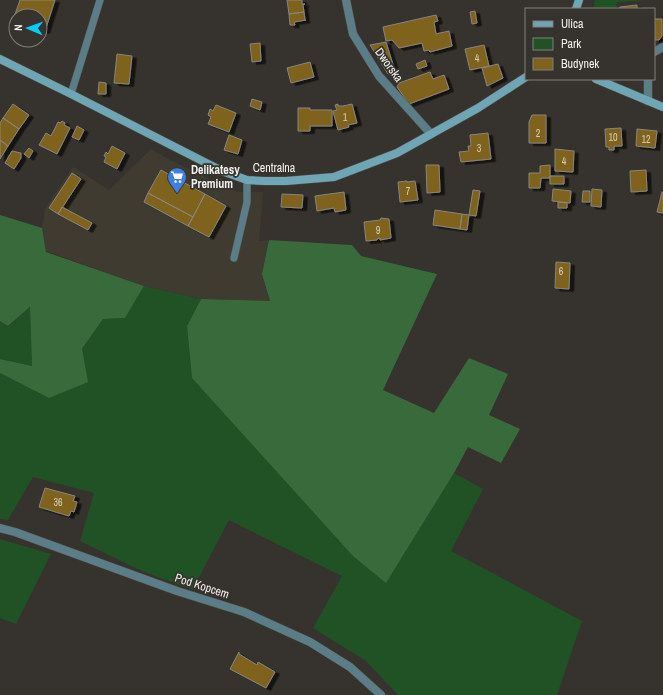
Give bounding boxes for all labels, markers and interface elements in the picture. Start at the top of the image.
north arrow [8,8,48,48]
legend [525,8,655,80]
text: Ulica [561,16,584,32]
text: N [11,24,25,31]
text: Park [561,36,581,52]
street label: Dworska [371,45,407,86]
house number: 4 [475,52,480,65]
text: Budynek [561,56,599,72]
house number: 1 [343,111,348,124]
house number: 2 [536,127,541,140]
house number: 10 [608,131,618,144]
house number: 12 [641,133,651,146]
house number: 3 [477,142,482,155]
house number: 4 [562,155,567,168]
street label: Centralna [253,160,296,176]
place label: Delikatesy Premium [191,162,240,192]
supermarket icon: Delikatesy Premium [166,166,188,194]
house number: 7 [406,185,411,198]
house number: 9 [376,224,381,237]
house number: 6 [559,265,564,278]
house number: 36 [53,496,63,509]
street label: Pod Kopcem [173,570,231,602]

